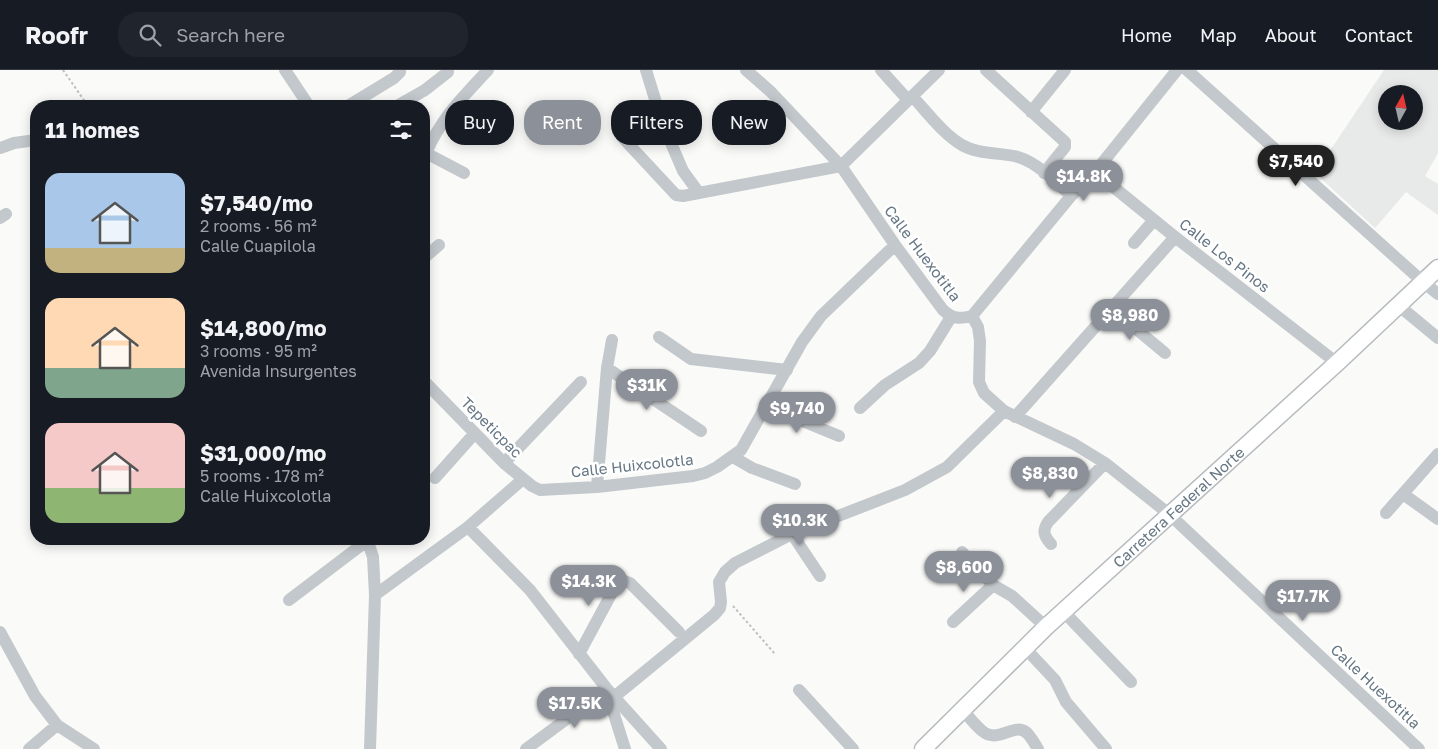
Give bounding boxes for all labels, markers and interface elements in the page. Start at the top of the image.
search box [118,12,468,57]
text: Roofr [25,20,88,49]
icon: search [136,21,164,49]
text: Search here [176,23,285,46]
text: Home [1121,24,1172,46]
text: Map [1200,24,1237,46]
text: About [1265,24,1317,46]
text: Contact [1345,24,1413,46]
north arrow [1378,85,1422,130]
map controls [1378,85,1423,130]
chip: Buy [445,100,514,145]
chip: Rent [524,100,601,145]
chip: Filters [611,100,702,145]
chip: New [712,100,786,145]
icon: filters [387,116,415,144]
text: 11 homes [45,117,140,143]
pin: $7,540 [1255,144,1337,187]
text: $7,540 [1269,151,1323,171]
pin: $14.8K [1043,160,1125,202]
text: $14.8K [1056,166,1112,186]
text: $7,540/mo [200,190,313,216]
icon: home [85,193,145,253]
street label: Calle Huexotitla [881,201,965,305]
street label: Calle Los Pinos [1176,214,1274,296]
text: 2 rooms · 56 m² [200,216,317,236]
text: Calle Cuapilola [200,236,316,256]
pin: $8,980 [1089,298,1171,341]
text: $8,980 [1102,305,1158,325]
text: $14,800/mo [200,315,327,341]
icon: home [85,318,145,378]
text: 3 rooms · 95 m² [200,341,317,361]
text: Avenida Insurgentes [200,361,357,381]
pin: $31K [617,368,677,411]
text: $31K [627,375,667,395]
pin: $9,740 [756,392,838,434]
street label: Tepeticpac [458,393,526,461]
text: $9,740 [769,398,825,418]
text: $31,000/mo [200,440,326,466]
icon: home [85,443,145,503]
street label: Carretera Federal Norte [1109,443,1248,571]
street label: Calle Huixcolotla [570,450,694,480]
pin: $8,830 [1009,456,1091,499]
text: $8,830 [1022,463,1078,483]
text: 5 rooms · 178 m² [200,466,324,486]
text: Calle Huixcolotla [200,486,331,506]
pin: $10.3K [759,504,841,546]
text: $10.3K [772,510,828,530]
pin: $8,600 [923,550,1005,593]
text: $8,600 [935,557,993,577]
pin: $14.3K [548,564,630,607]
text: $14.3K [561,571,617,591]
pin: $17.7K [1262,580,1344,622]
text: $17.7K [1276,586,1330,606]
street label: Calle Huexotitla [1328,640,1424,732]
pin: $17.5K [534,686,616,729]
text: $17.5K [548,693,602,713]

